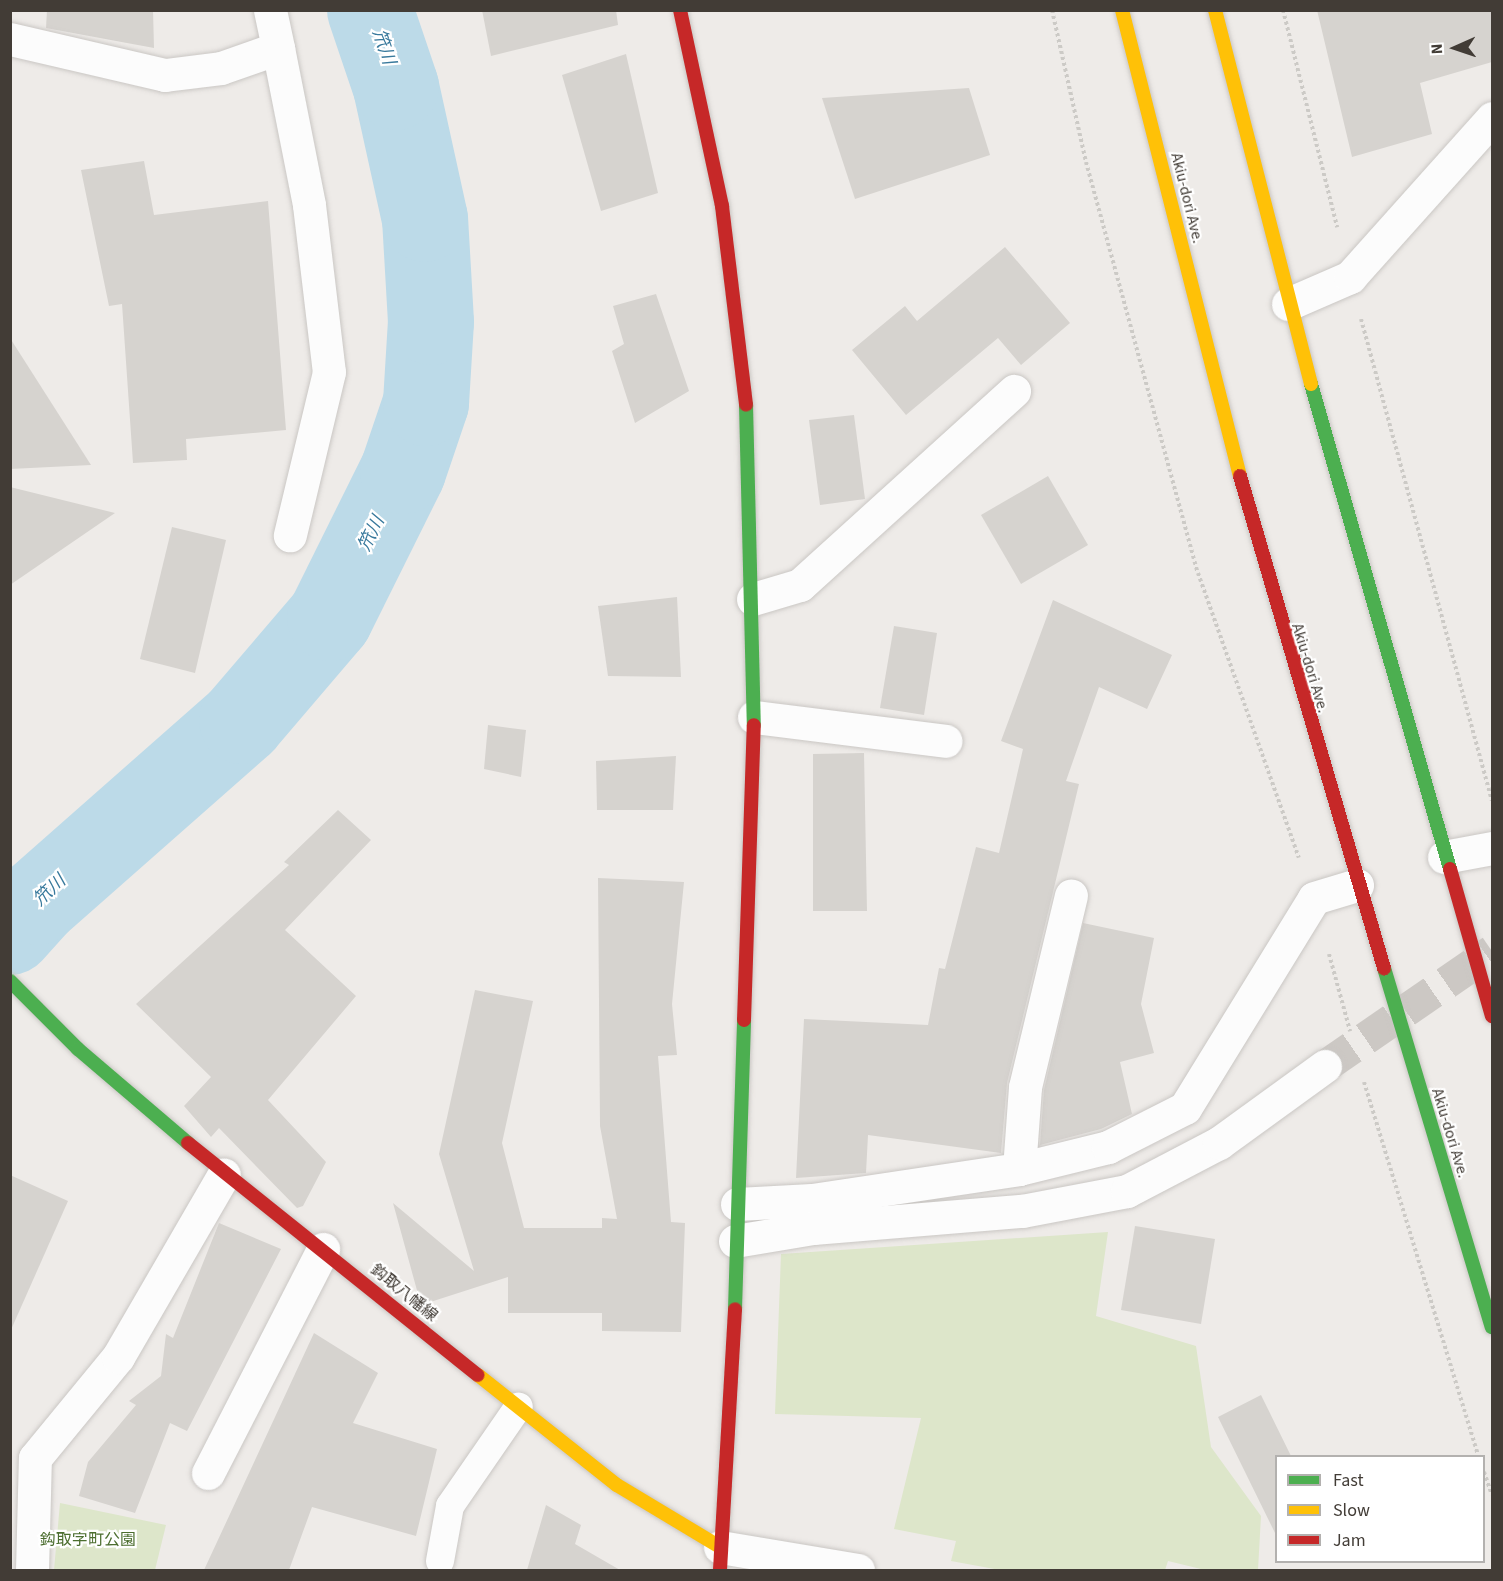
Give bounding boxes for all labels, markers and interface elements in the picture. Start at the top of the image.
north arrow [1425,18,1485,78]
water label: 笊川 [367,26,399,68]
text: N [1426,43,1448,55]
street label: Akiu-dori Ave. [1167,151,1207,245]
water label: 笊川 [354,513,390,555]
street label: Akiu-dori Ave. [1287,621,1333,715]
water label: 笊川 [29,871,71,911]
street label: Akiu-dori Ave. [1427,1086,1473,1180]
street label: 鈎取八幡線 [367,1260,441,1326]
legend [1275,1455,1485,1563]
text: Fast [1333,1468,1364,1493]
text: Slow [1333,1498,1370,1523]
text: Jam [1333,1528,1366,1553]
park label: 鈎取字町公園 [40,1530,136,1550]

